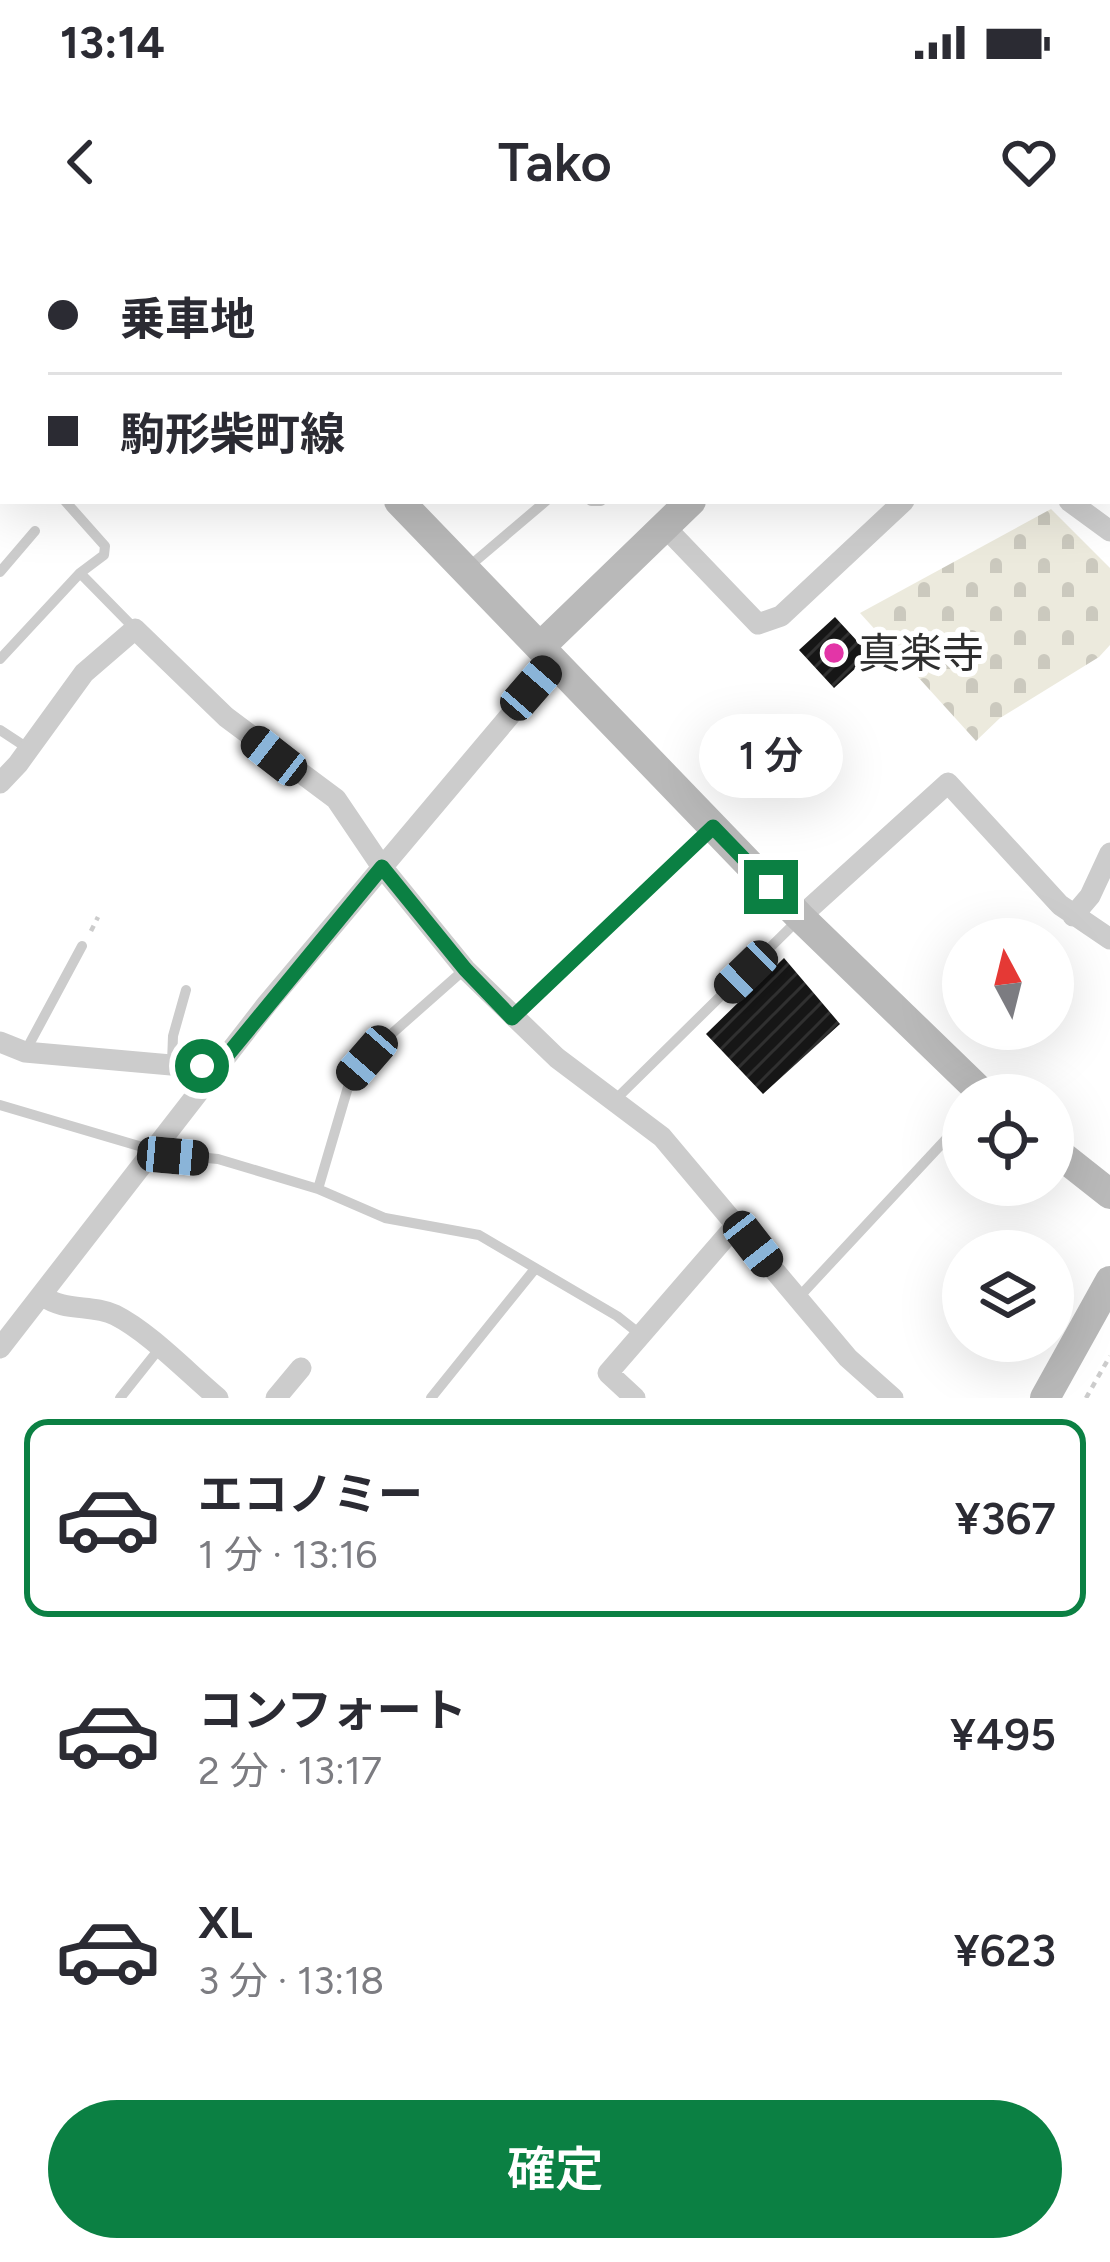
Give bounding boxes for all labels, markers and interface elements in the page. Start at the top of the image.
text: 13:14 [60,15,165,69]
icon: back [48,129,114,195]
icon: heart [996,129,1062,195]
text: Tako [498,130,612,195]
text: 乗車地 [120,292,255,346]
text: 駒形柴町線 [120,407,345,461]
place label: 真楽寺 [858,628,984,679]
marker: 真楽寺 [821,640,847,666]
car [494,649,568,727]
callout: 1 分 [699,713,843,797]
car [235,720,313,792]
text: 1 分 [739,732,803,779]
route end [744,860,798,914]
north arrow [942,918,1074,1050]
map controls [942,918,1074,1362]
car [708,934,784,1010]
car [330,1019,404,1097]
route start [175,1039,229,1093]
button: locate [942,1074,1074,1206]
car [136,1135,210,1177]
car [717,1205,789,1283]
button: layers [942,1230,1074,1362]
icon: car [54,1464,162,1572]
text: エコノミー [198,1467,423,1521]
text: ¥367 [955,1491,1056,1545]
text: 1 分 · 13:16 [198,1531,377,1578]
icon: car [54,1680,162,1788]
text: コンフォート [198,1683,467,1737]
text: ¥495 [950,1707,1056,1761]
text: 2 分 · 13:17 [198,1747,382,1794]
text: XL [198,1895,253,1949]
icon: car [54,1896,162,2004]
text: ¥623 [954,1923,1056,1977]
text: 3 分 · 13:18 [198,1957,384,2004]
button: 確定 [48,2100,1062,2238]

